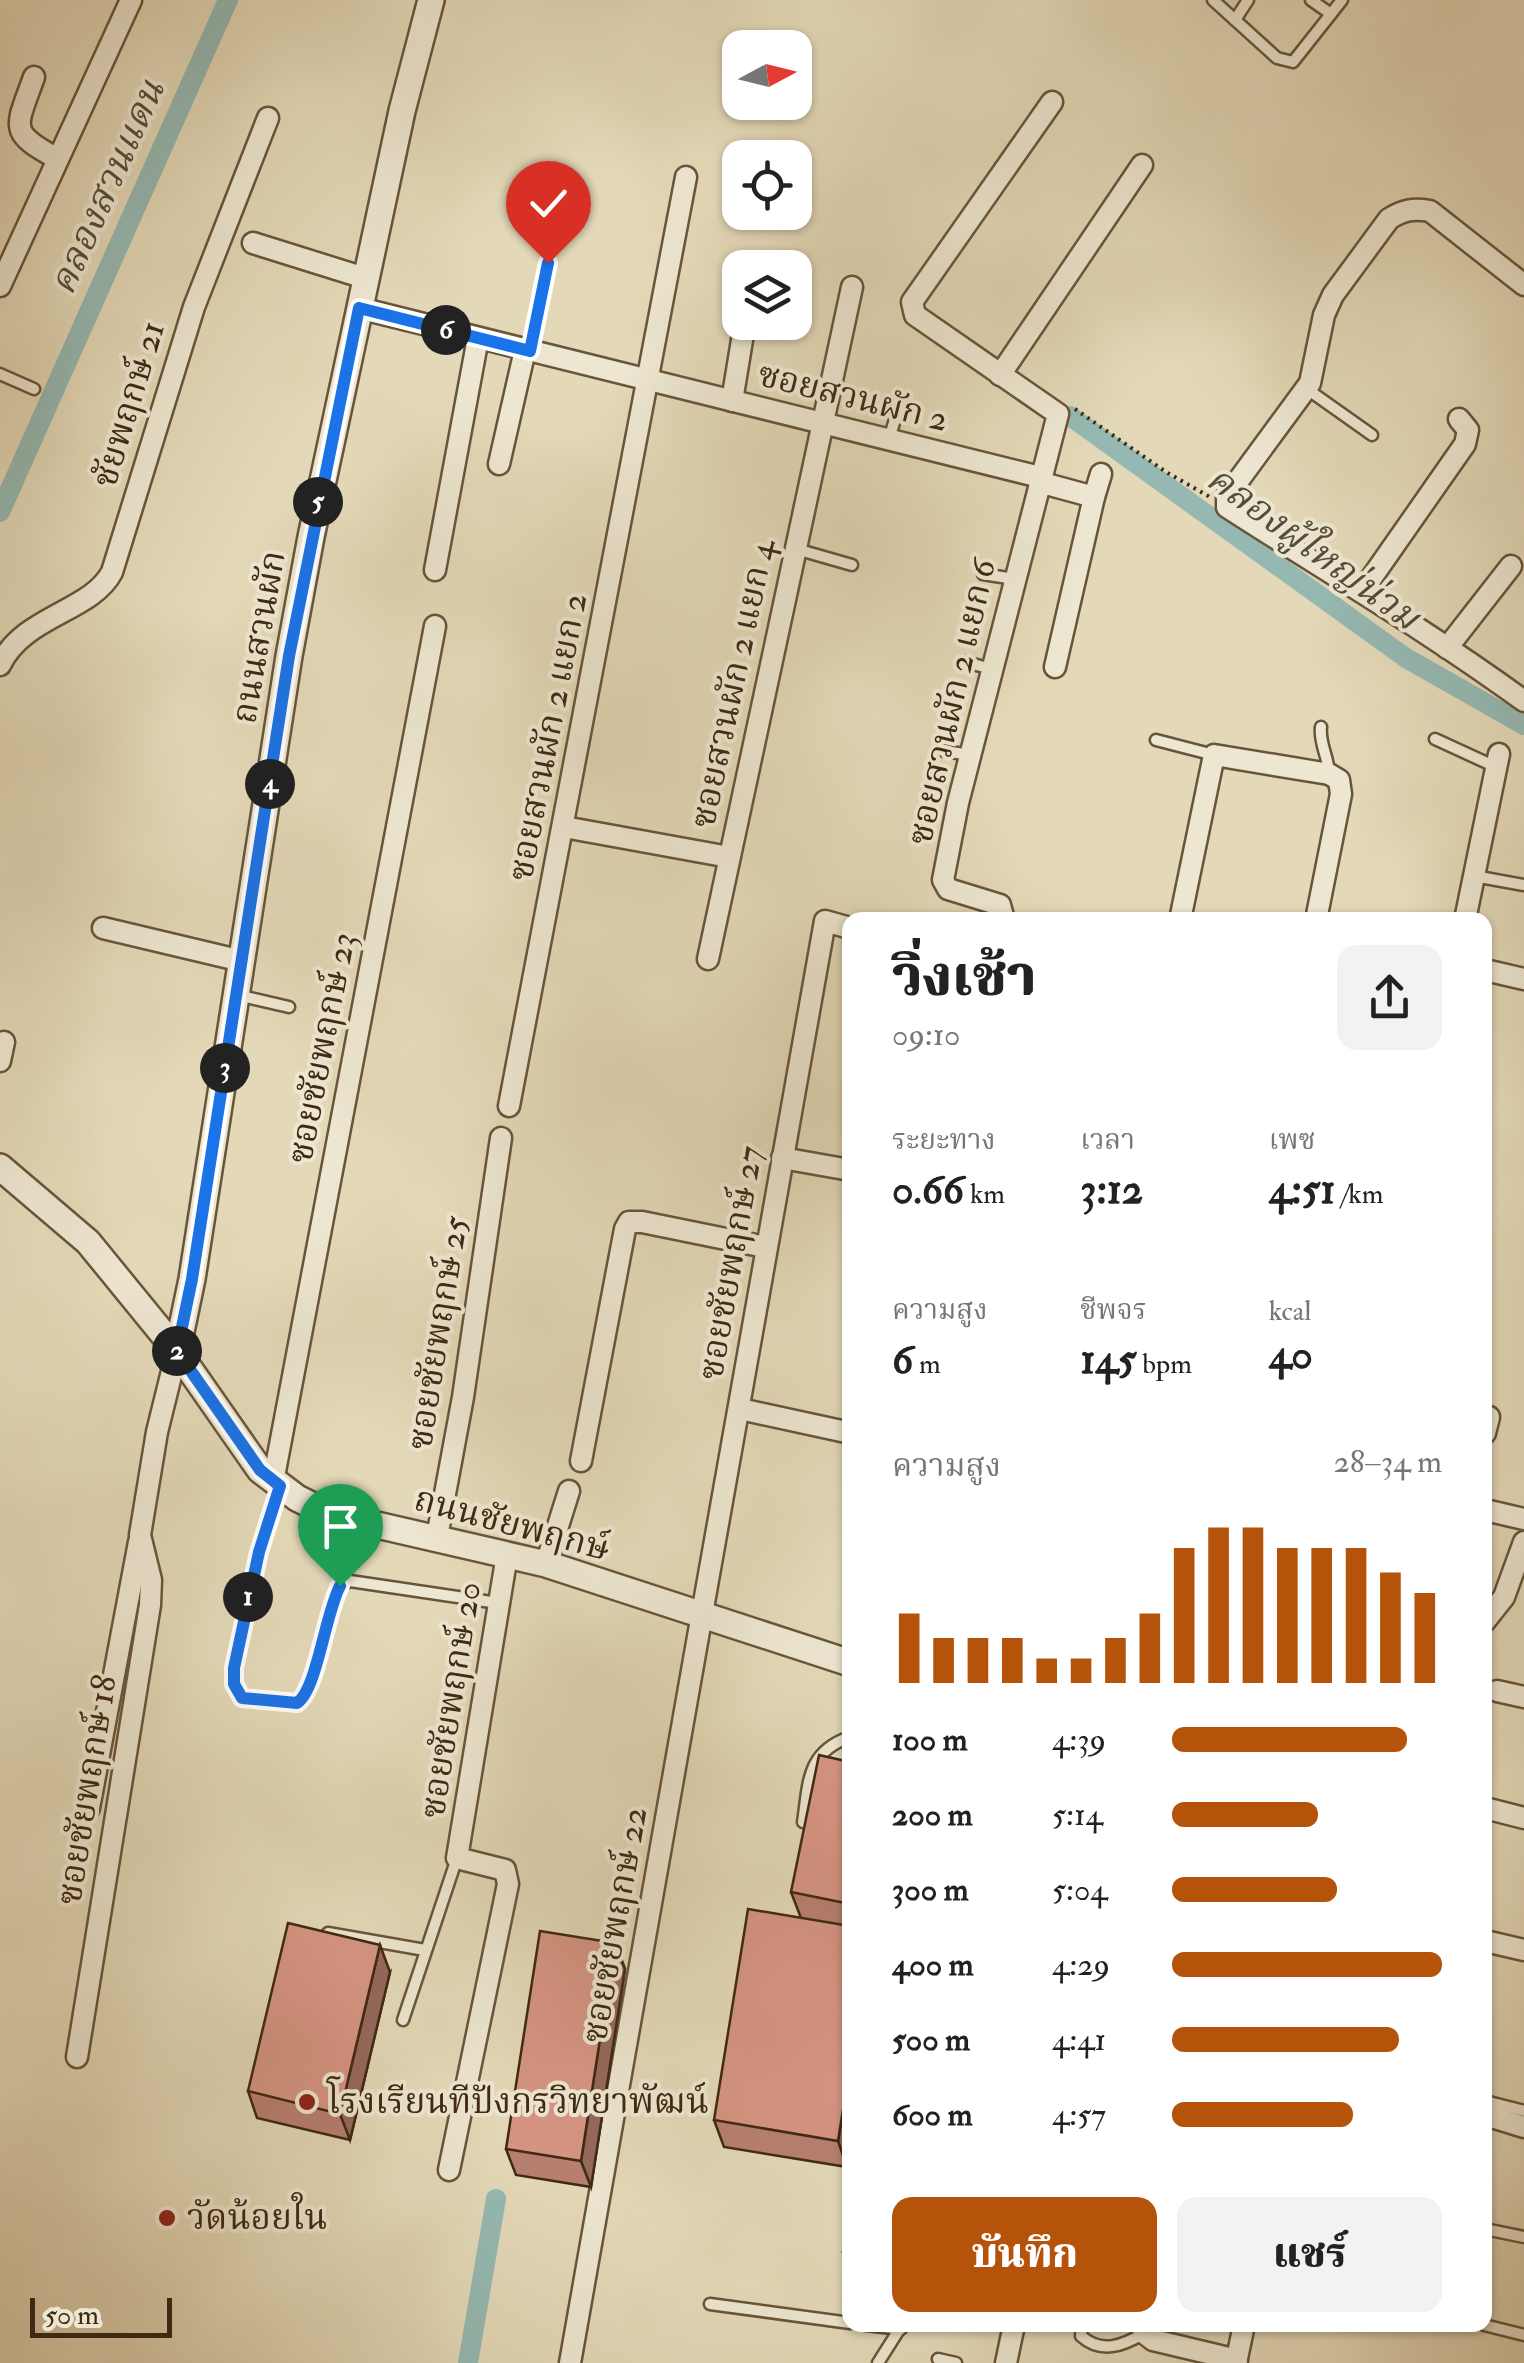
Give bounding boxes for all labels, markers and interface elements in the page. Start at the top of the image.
north arrow [722,30,812,120]
map controls [722,30,812,340]
water label: คลองสวนแดน [38,72,176,302]
button: locate [722,140,812,230]
pin [506,161,591,264]
icon: check [521,176,576,231]
button: layers [722,250,812,340]
pin: 6 [421,305,471,355]
text: 6 [439,312,453,347]
street label: ชัยพฤกษ์ 21 [83,316,175,492]
street label: ซอยสวนผัก 2 [753,352,953,442]
water label: คลองผู้ใหญ่น่วม [1197,452,1432,643]
pin: 5 [293,477,343,527]
text: 5 [312,484,324,519]
street label: ซอยสวนผัก 2 แยก 4 [681,534,785,832]
street label: ถนนสวนผัก [222,547,296,727]
street label: ซอยสวนผัก 2 แยก 6 [898,552,1007,849]
street label: ซอยสวนผัก 2 แยก 2 [499,589,597,885]
pin: 4 [245,759,295,809]
text: 4 [262,766,278,801]
street label: ซอยชัยพฤกษ์ 23 [278,929,366,1167]
text: วิ่งเช้า [892,943,1036,1012]
button: share [1337,945,1442,1050]
text: 09:10 [892,1015,960,1055]
pin: 3 [200,1043,250,1093]
text: 3 [220,1050,230,1085]
text: ระยะทาง [892,1123,996,1158]
text: เวลา [1080,1123,1135,1158]
text: เพซ [1269,1123,1315,1158]
street label: ซอยชัยพฤกษ์ 27 [689,1143,773,1383]
text: 0.66 [892,1164,964,1216]
text: 3:12 [1080,1164,1143,1216]
text: 4:51 [1269,1164,1335,1216]
text: km [964,1177,1005,1212]
text: /km [1335,1177,1383,1212]
street label: ซอยชัยพฤกษ์ 25 [398,1212,478,1453]
text: ความสูง [892,1293,987,1328]
text: ชีพจร [1080,1293,1147,1328]
text: kcal [1269,1294,1312,1329]
pin: 2 [152,1326,202,1376]
text: 40 [1269,1329,1313,1381]
text: 2 [170,1333,184,1368]
text: 6 [892,1334,913,1386]
text: 145 [1080,1334,1136,1386]
text: m [913,1347,941,1382]
text: bpm [1136,1347,1192,1382]
text: 28–34 m [1334,1442,1442,1482]
text: ความสูง [892,1446,1001,1486]
street label: ถนนชัยพฤกษ์ [409,1477,615,1571]
pin [298,1484,383,1587]
icon: arrive [313,1499,368,1554]
pin: 1 [223,1572,273,1622]
text: 1 [243,1579,253,1614]
street label: ซอยชัยพฤกษ์ 20 [411,1579,491,1821]
street label: ซอยชัยพฤกษ์ 18 [47,1672,127,1908]
text: 100 m [892,1720,968,1760]
text: 4:39 [1052,1720,1106,1760]
text: 200 m [892,1795,973,1835]
text: 5:14 [1052,1795,1103,1835]
street label: ซอยชัยพฤกษ์ 22 [573,1804,657,2046]
text: 300 m [892,1870,969,1910]
text: 5:04 [1052,1870,1108,1910]
text: 400 m [892,1945,974,1985]
text: 4:29 [1052,1945,1110,1985]
text: 500 m [892,2020,970,2060]
text: 4:41 [1052,2020,1106,2060]
place label: โรงเรียนทีปังกรวิทยาพัฒน์ [326,2076,709,2124]
marker: โรงเรียนทีปังกรวิทยาพัฒน์ [296,2091,318,2113]
text: 600 m [892,2095,973,2135]
text: 4:57 [1052,2095,1106,2135]
place label: วัดน้อยใน [187,2192,327,2240]
button: บันทึก [892,2197,1157,2312]
button: แชร์ [1177,2197,1442,2312]
marker: วัดน้อยใน [156,2207,178,2229]
scale bar [30,2293,172,2338]
text: 50 m [45,2298,99,2333]

